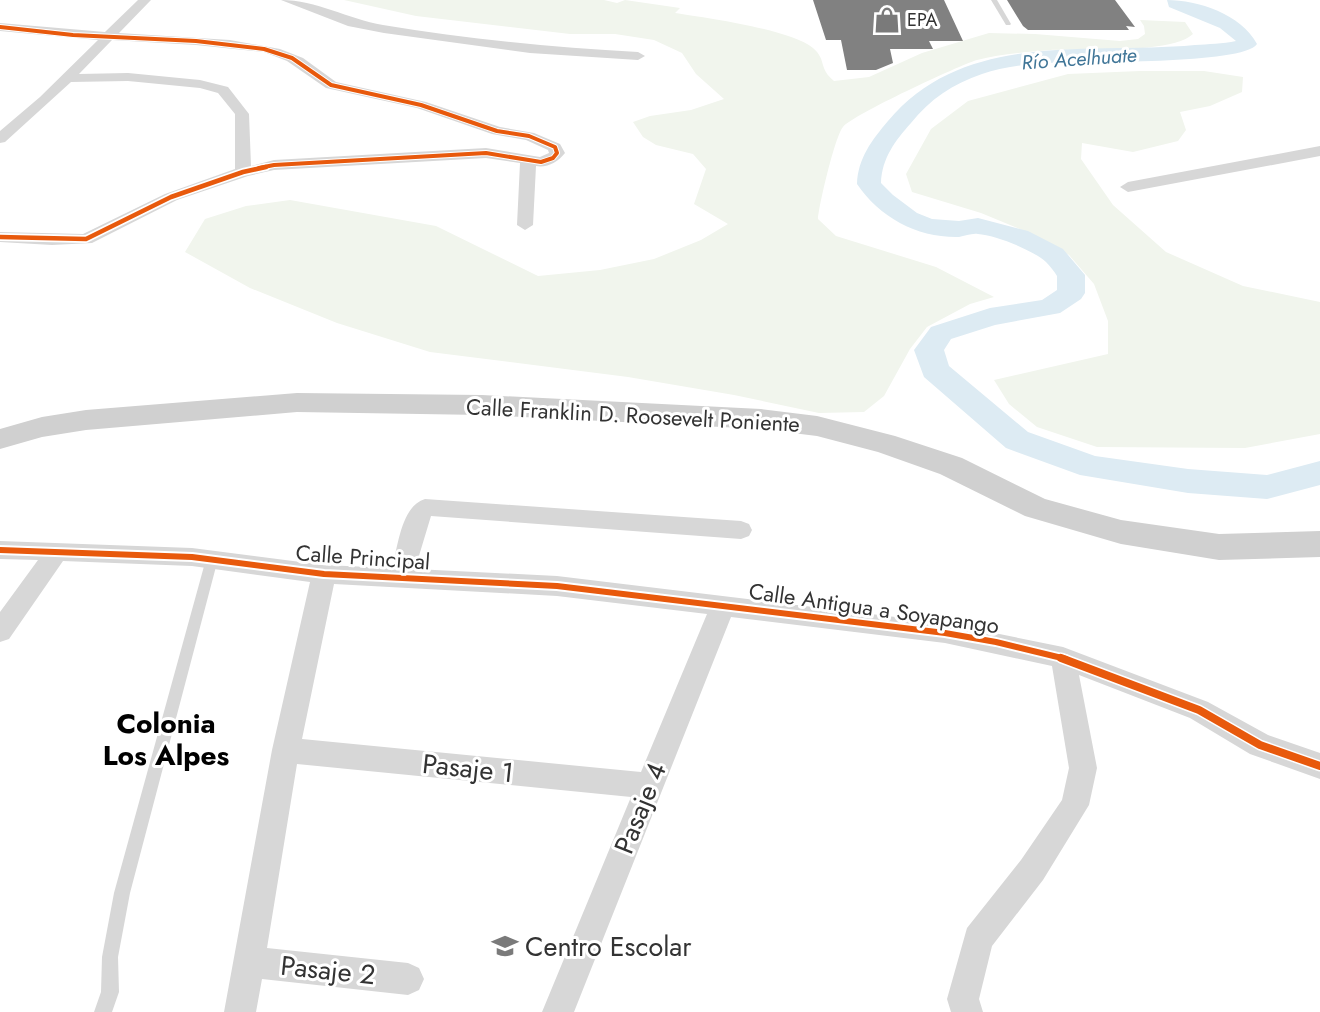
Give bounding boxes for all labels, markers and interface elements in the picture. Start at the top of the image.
shop icon: EPA [872,5,902,35]
place label: EPA [907,7,938,33]
water label: Río Acelhuate [1021,41,1137,77]
street label: Calle Franklin D. Roosevelt Poniente [465,390,801,440]
street label: Calle Principal [295,536,431,578]
street label: Calle Antigua a Soyapango [747,575,1001,641]
district label: Colonia Los Alpes [103,703,230,776]
street label: Pasaje 1 [420,744,516,792]
street label: Pasaje 4 [604,756,676,860]
place label: Centro Escolar [525,927,692,966]
school or university icon: Centro Escolar [490,931,520,961]
street label: Pasaje 2 [279,946,377,994]

